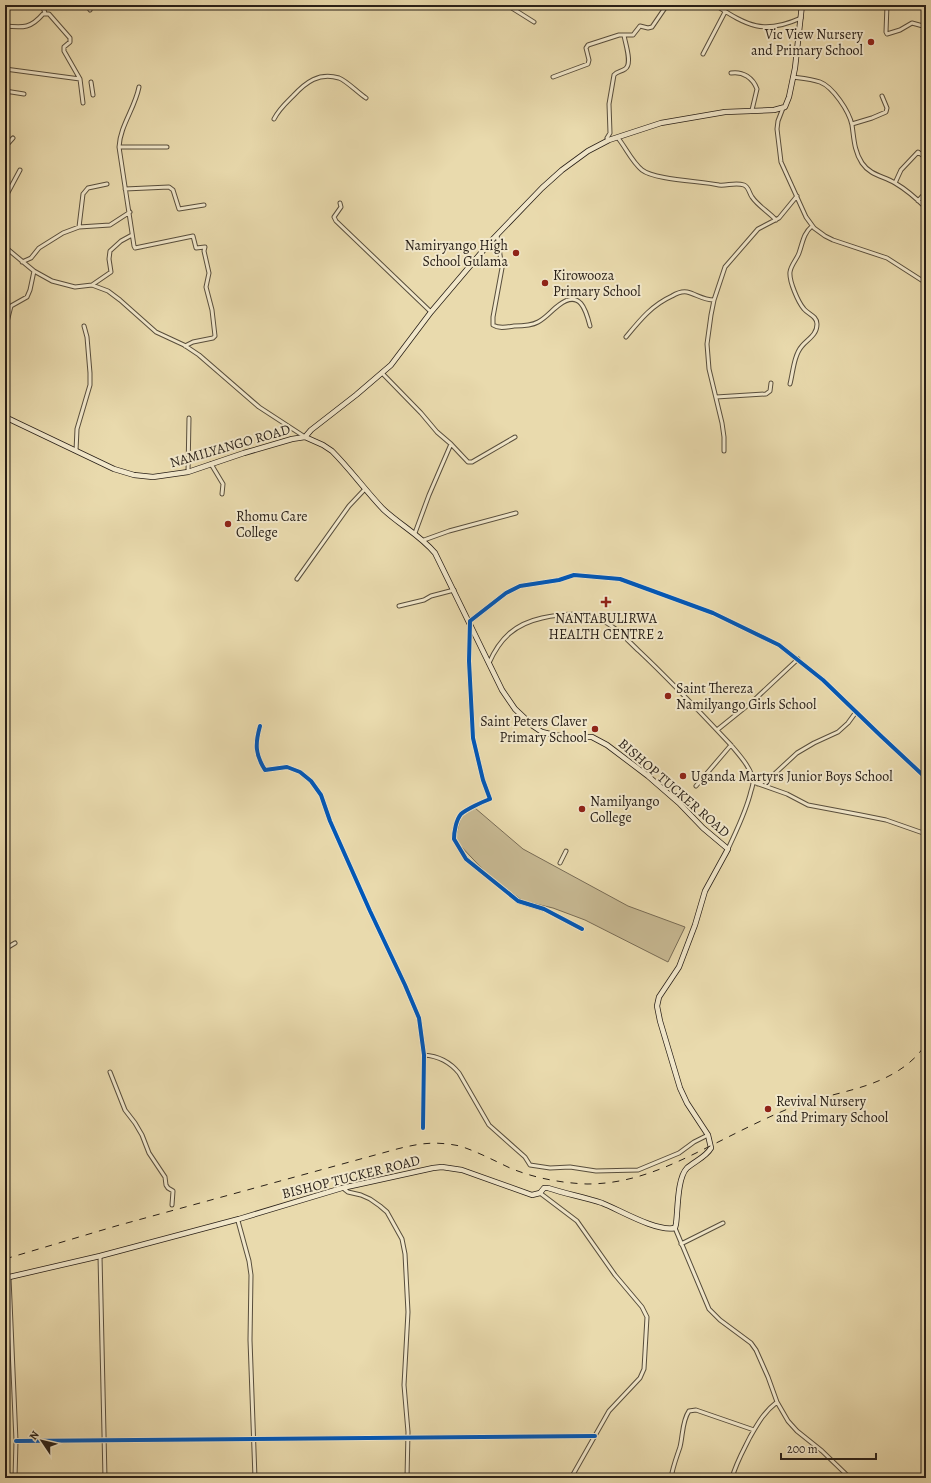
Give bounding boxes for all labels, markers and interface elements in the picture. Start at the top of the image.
place label: Vic View Nursery and Primary School [751,25,864,60]
marker: Vic View Nursery and Primary School [866,37,876,47]
place label: Namiryango High School Gulama [405,236,509,271]
marker: Namiryango High School Gulama [511,248,521,258]
place label: Kirowooza Primary School [553,266,641,301]
marker: Kirowooza Primary School [540,278,550,288]
street label: NAMILYANGO ROAD [168,420,293,472]
place label: Rhomu Care College [236,507,308,542]
marker: Rhomu Care College [223,519,233,529]
marker: NANTABULIRWA HEALTH CENTRE 2 [600,596,612,608]
place label: NANTABULIRWA HEALTH CENTRE 2 [548,609,664,644]
place label: Saint Thereza Namilyango Girls School [676,679,817,714]
marker: Saint Thereza Namilyango Girls School [663,691,673,701]
place label: Saint Peters Claver Primary School [480,712,588,747]
marker: Saint Peters Claver Primary School [590,724,600,734]
street label: BISHOP TUCKER ROAD [614,734,734,842]
place label: Uganda Martyrs Junior Boys School [691,767,893,786]
marker: Uganda Martyrs Junior Boys School [678,771,688,781]
place label: Namilyango College [590,792,660,827]
marker: Namilyango College [577,804,587,814]
place label: Revival Nursery and Primary School [776,1092,889,1127]
marker: Revival Nursery and Primary School [763,1104,773,1114]
street label: BISHOP TUCKER ROAD [280,1151,422,1203]
north arrow [22,1421,62,1461]
text: N [26,1428,43,1443]
scale bar [781,1435,876,1461]
text: 200 m [787,1441,818,1457]

